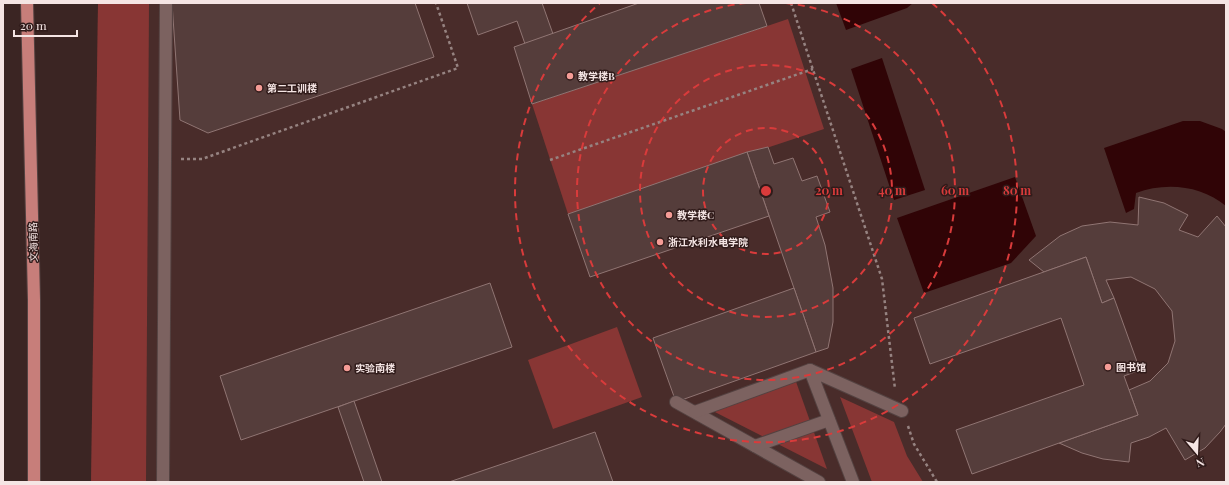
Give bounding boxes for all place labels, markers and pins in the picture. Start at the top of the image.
place label: 教学楼B [578,69,615,83]
marker: 教学楼B [565,71,575,81]
place label: 第二工训楼 [267,81,317,95]
marker: 第二工训楼 [254,83,264,93]
centre of rings [759,184,773,198]
place label: 教学楼C [677,208,714,222]
marker: 教学楼C [664,210,674,220]
place label: 浙江水利水电学院 [668,235,748,249]
marker: 浙江水利水电学院 [655,237,665,247]
place label: 图书馆 [1116,360,1146,374]
place label: 实验南楼 [355,361,395,375]
marker: 图书馆 [1103,362,1113,372]
marker: 实验南楼 [342,363,352,373]

